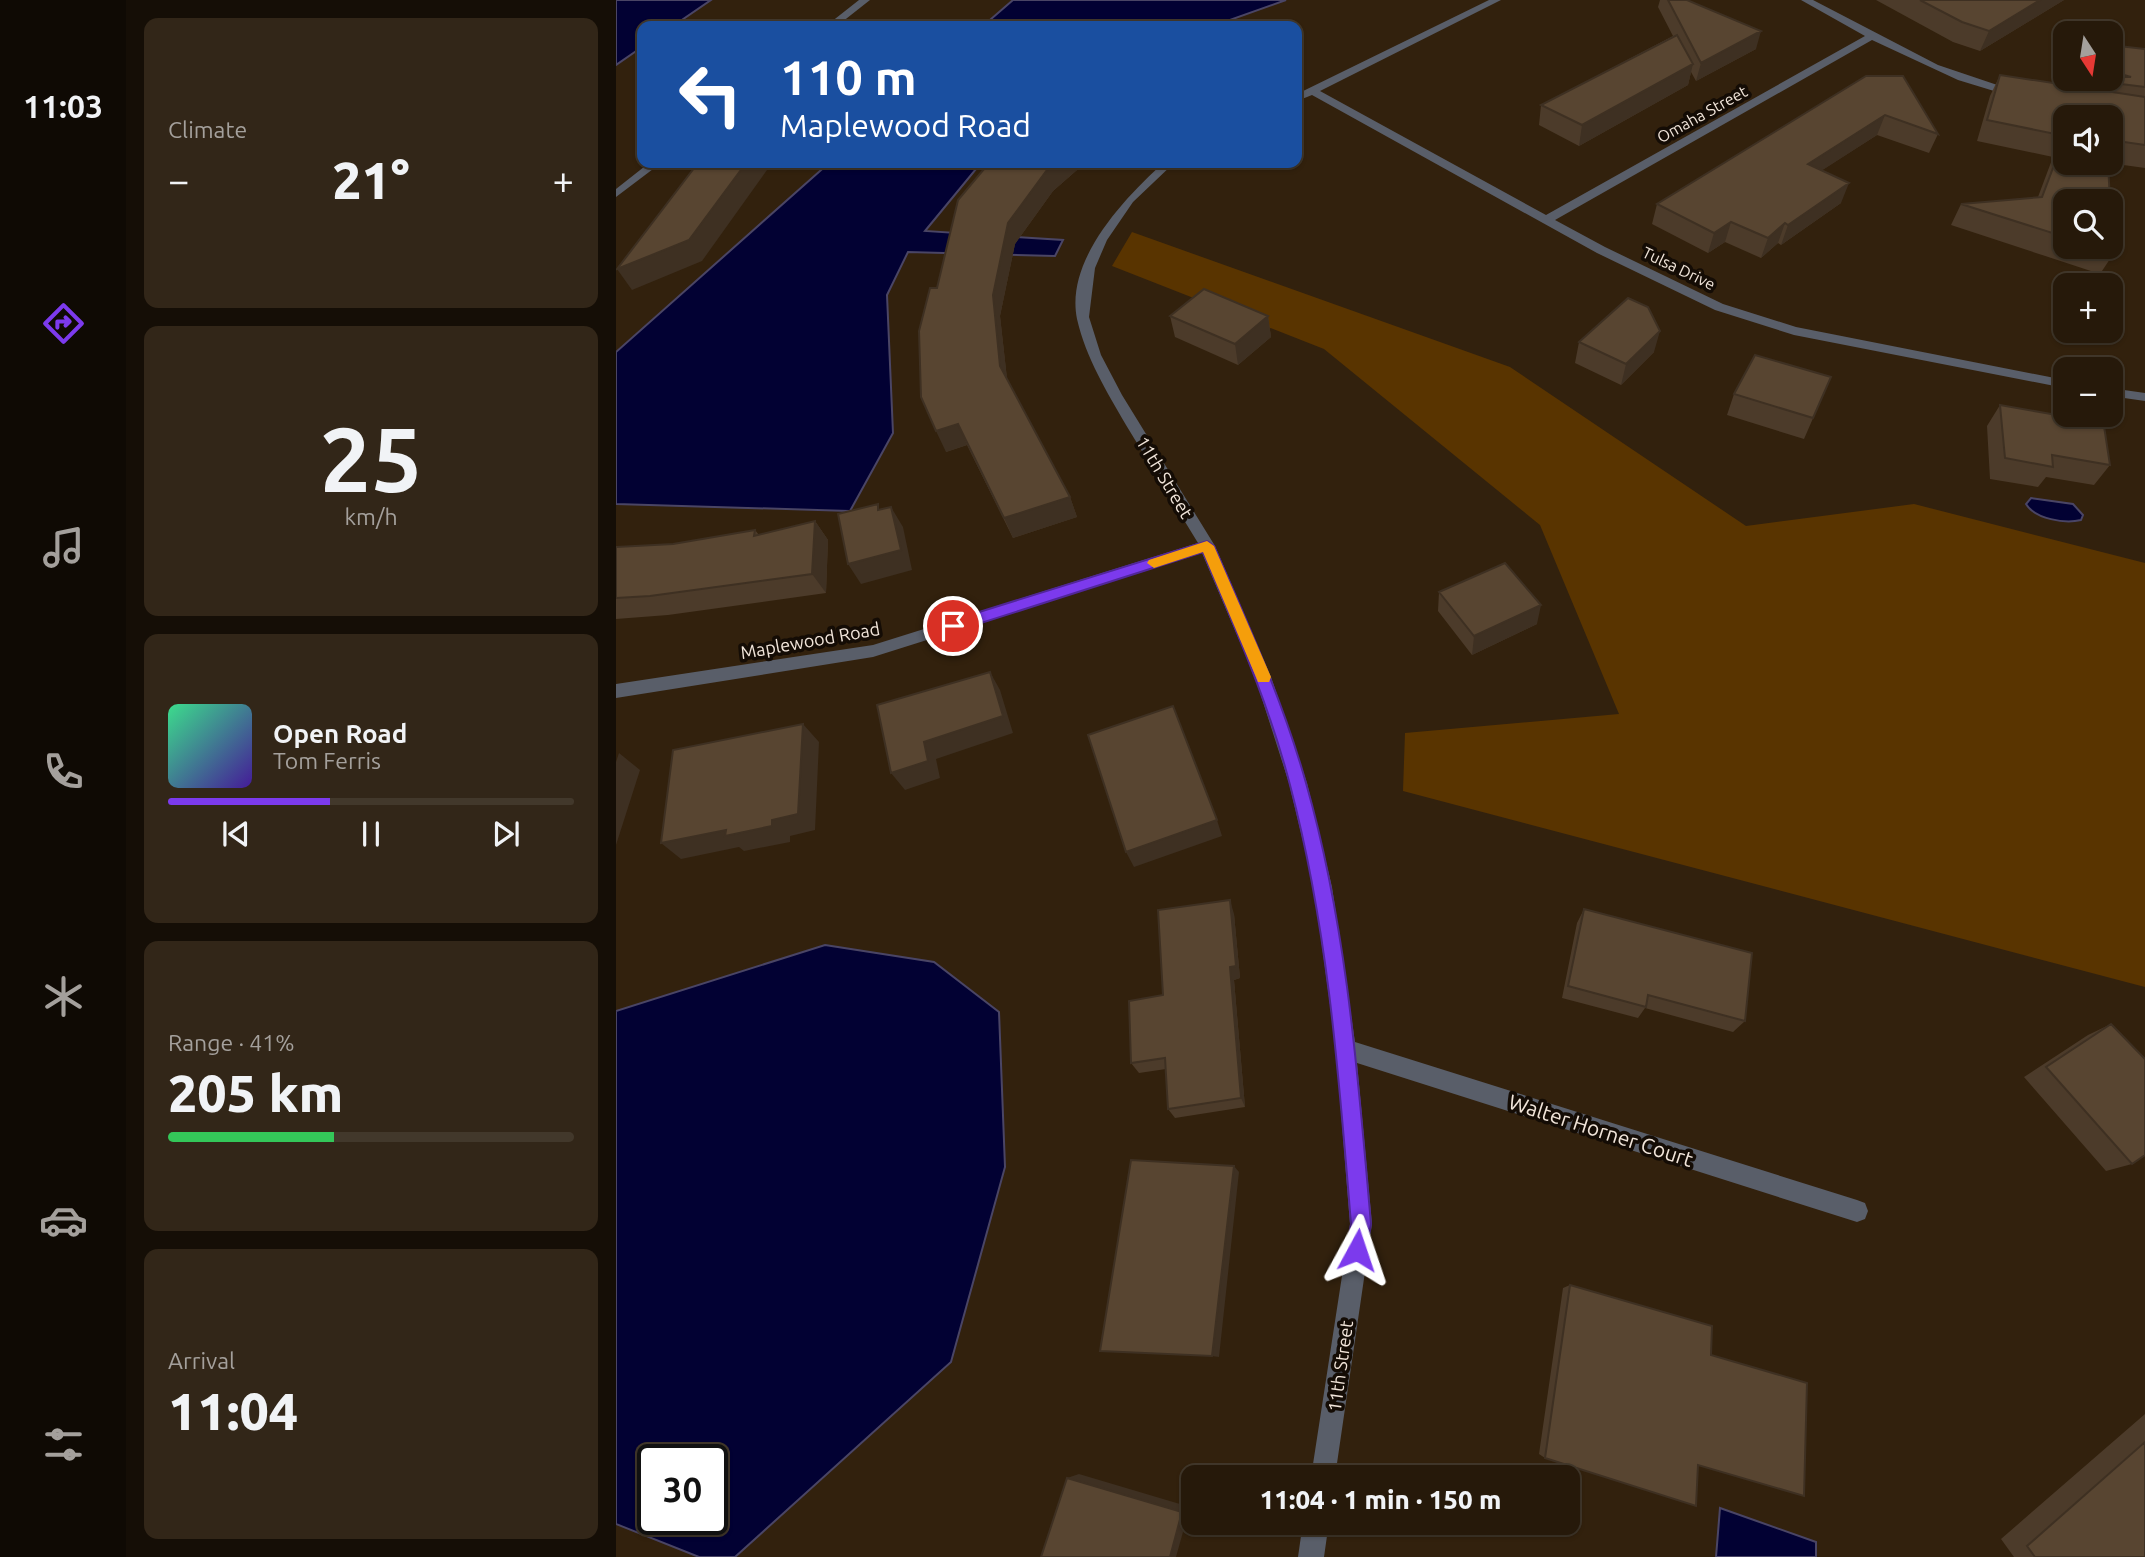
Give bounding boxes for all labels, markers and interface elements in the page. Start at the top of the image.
north arrow [2053,21,2123,91]
map controls [2053,21,2123,427]
icon: left [665,49,756,140]
text: 110 m [780,49,917,104]
street label: Omaha Street [1654,82,1751,146]
text: 11:03 [23,88,103,124]
button: sound [2053,105,2123,175]
text: Maplewood Road [780,107,1031,143]
text: Climate [168,117,247,142]
text: 21° [332,151,410,209]
text: − [168,159,189,201]
text: + [553,159,574,201]
button: search [2053,189,2123,259]
street label: Tulsa Drive [1640,243,1718,293]
button: + [2053,273,2123,343]
icon: directions [39,299,88,348]
button: − [2053,357,2123,427]
text: 25 [320,407,422,509]
street label: 11th Street [1133,432,1197,522]
text: km/h [344,504,398,529]
icon: music [39,523,88,572]
pin [923,596,983,656]
icon: arrive [934,607,972,645]
street label: Maplewood Road [739,618,881,662]
text: Open Road [273,719,407,748]
icon: phone [39,747,88,796]
text: Tom Ferris [273,748,381,773]
icon: previous [217,815,255,853]
icon: pause [352,815,390,853]
icon: next [487,815,525,853]
icon: climate [39,972,88,1021]
text: Range · 41% [168,1030,295,1055]
text: 205 km [168,1064,343,1122]
street label: Walter Horner Court [1506,1089,1696,1171]
icon: car [39,1196,88,1245]
position arrow [1320,1213,1394,1287]
street label: 11th Street [1324,1319,1356,1413]
text: Arrival [168,1348,235,1373]
text: 11:04 [168,1382,298,1440]
icon: filters [39,1420,88,1469]
speed limit sign: 30 [637,1444,728,1535]
text: 11:04 · 1 min · 150 m [1260,1485,1501,1514]

